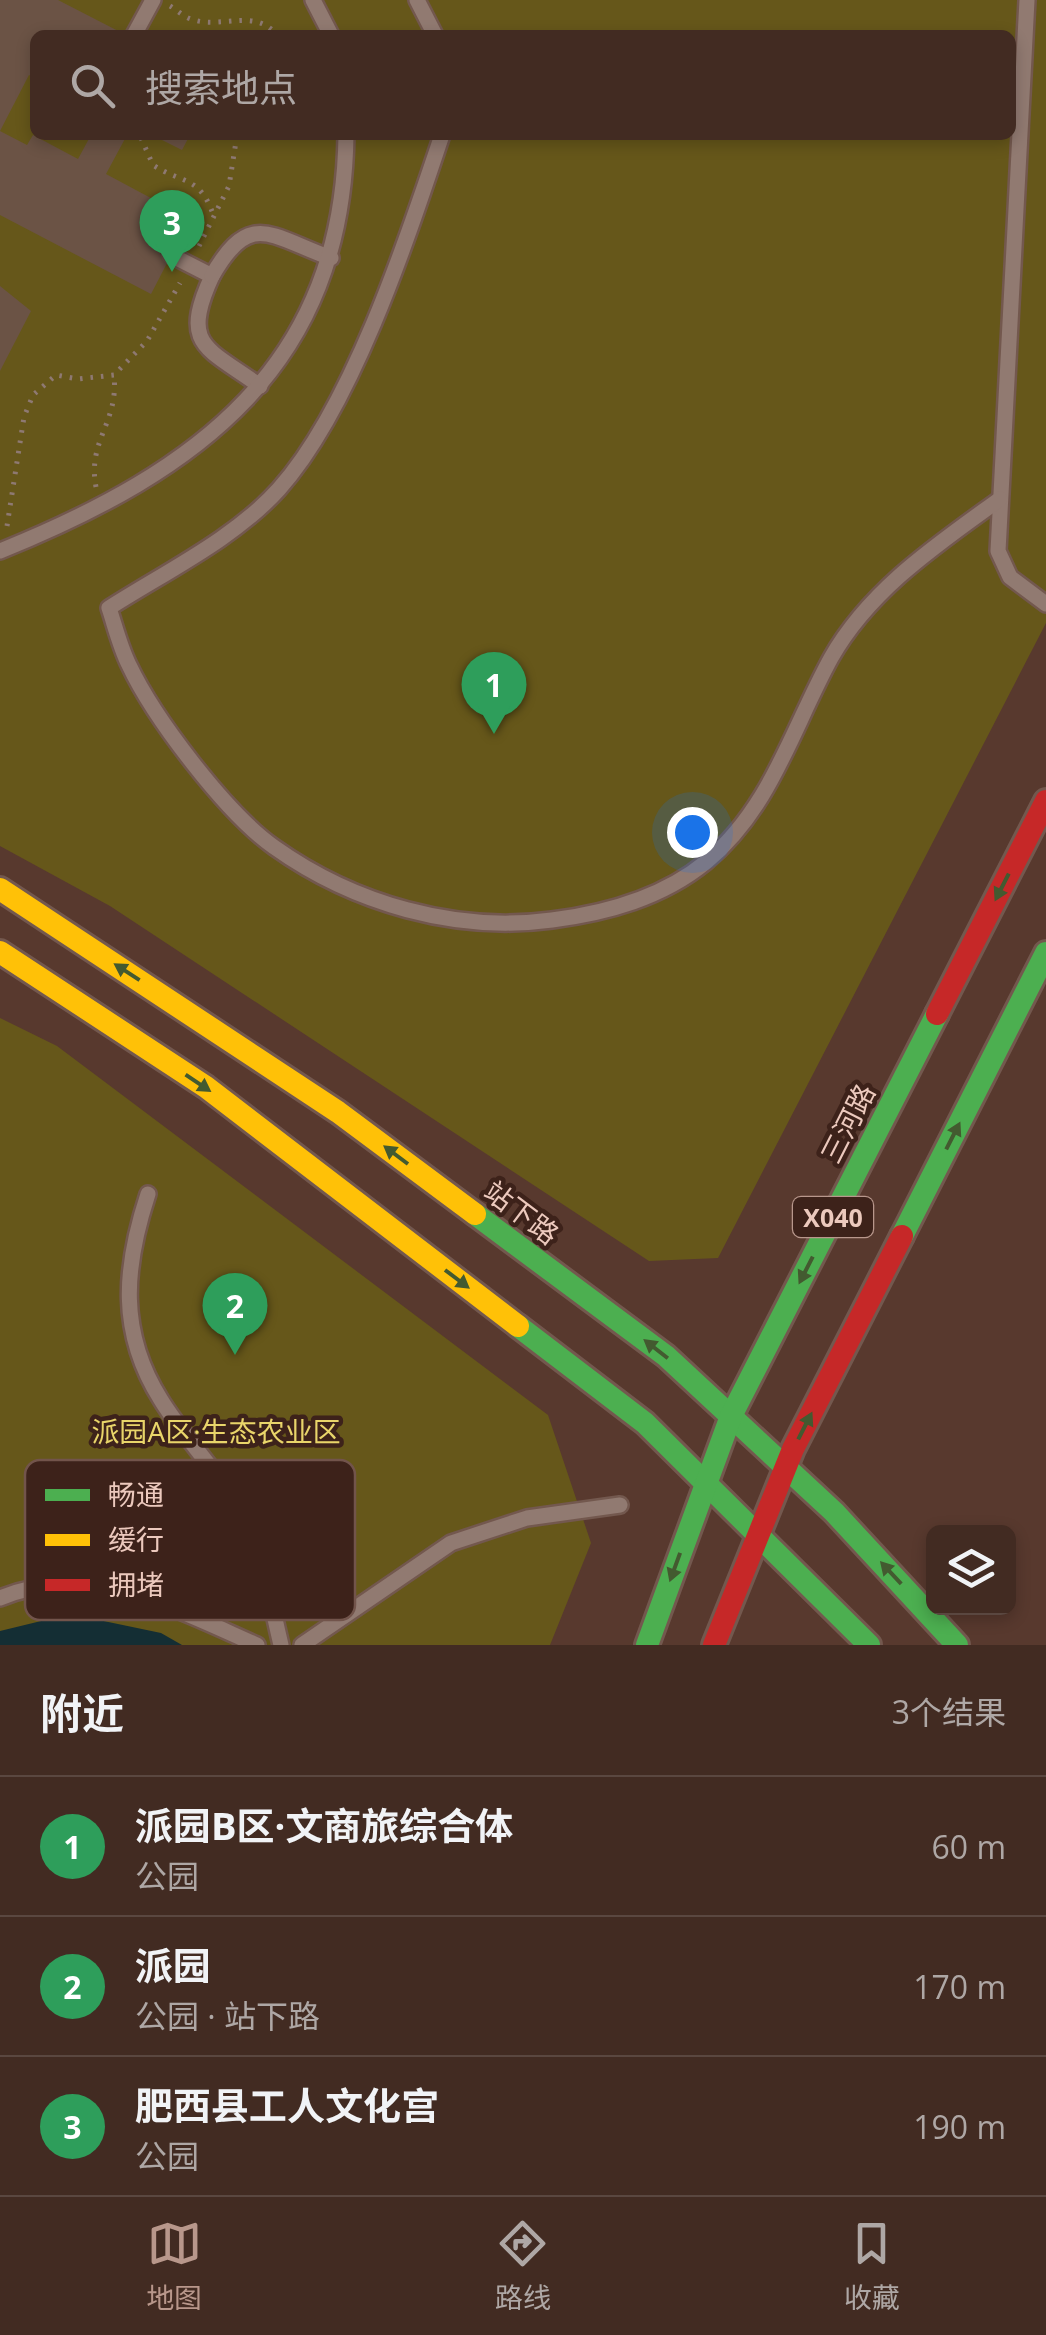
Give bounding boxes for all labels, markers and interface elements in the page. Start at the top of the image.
search box [30,30,1016,140]
icon: search [65,58,120,113]
text: 搜索地点 [145,61,297,113]
pin: 3 [140,190,204,272]
pin: 1 [462,652,526,734]
your location [667,807,718,858]
one-way arrow [994,873,1011,902]
one-way arrow [113,964,140,982]
one-way arrow [185,1073,211,1092]
street label: 三河路 [811,1077,883,1169]
one-way arrow [944,1122,961,1151]
one-way arrow [382,1145,409,1165]
street label: 站下路 [477,1172,567,1252]
road number: X040 [793,1197,873,1237]
one-way arrow [798,1256,815,1285]
one-way arrow [444,1269,470,1289]
pin: 2 [202,1272,268,1355]
one-way arrow [643,1339,669,1360]
one-way arrow [796,1411,813,1440]
park label: 派园A区·生态农业区 [91,1412,341,1450]
legend [25,1460,355,1620]
text: 畅通 [108,1475,164,1513]
text: 缓行 [108,1520,164,1558]
map controls [926,1525,1016,1615]
button: layers [926,1525,1016,1615]
one-way arrow [667,1553,682,1583]
one-way arrow [880,1561,903,1585]
text: 拥堵 [108,1565,164,1603]
text: 附近 [40,1684,124,1741]
text: 3个结果 [892,1690,1006,1733]
text: 派园B区·文商旅综合体 [135,1799,513,1851]
text: 1 [63,1825,82,1868]
text: 60 m [931,1825,1006,1868]
text: 公园 [135,1854,199,1897]
text: 派园 [135,1939,211,1991]
text: 2 [63,1965,82,2008]
text: 170 m [913,1965,1006,2008]
text: 公园 · 站下路 [135,1994,320,2037]
text: 肥西县工人文化宫 [135,2079,439,2131]
text: 3 [63,2105,82,2148]
text: 190 m [913,2105,1006,2148]
text: 公园 [135,2134,199,2177]
tab: 地图 [146,2216,202,2316]
tab: 路线 [495,2216,551,2316]
tab: 收藏 [844,2216,900,2316]

